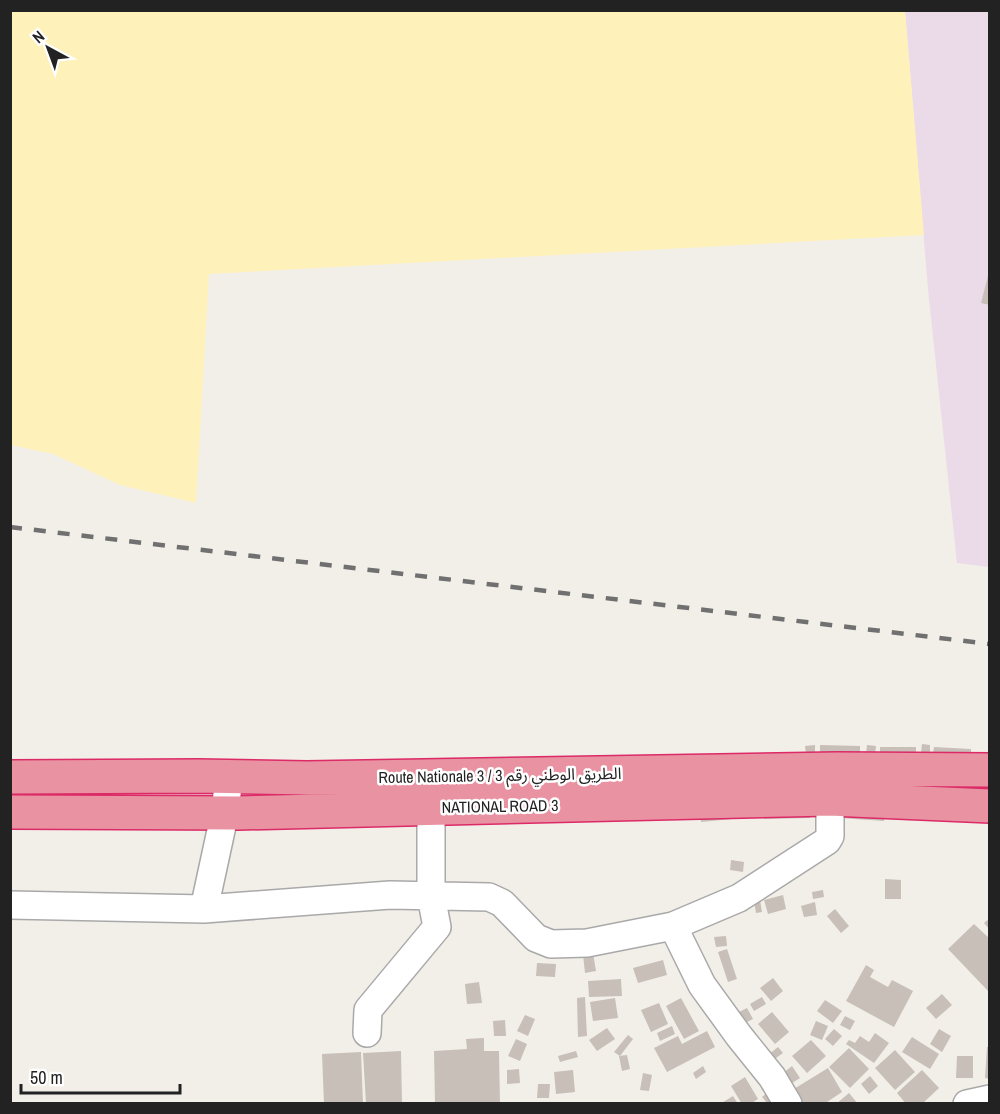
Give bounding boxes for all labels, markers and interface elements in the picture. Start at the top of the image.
north arrow [18,18,78,78]
text: N [27,25,49,48]
street label: Route Nationale 3 / الطريق الوطني رقم 3 [378,762,622,790]
street label: NATIONAL ROAD 3 [441,794,559,818]
scale bar [21,1057,180,1095]
text: 50 m [30,1065,63,1090]

